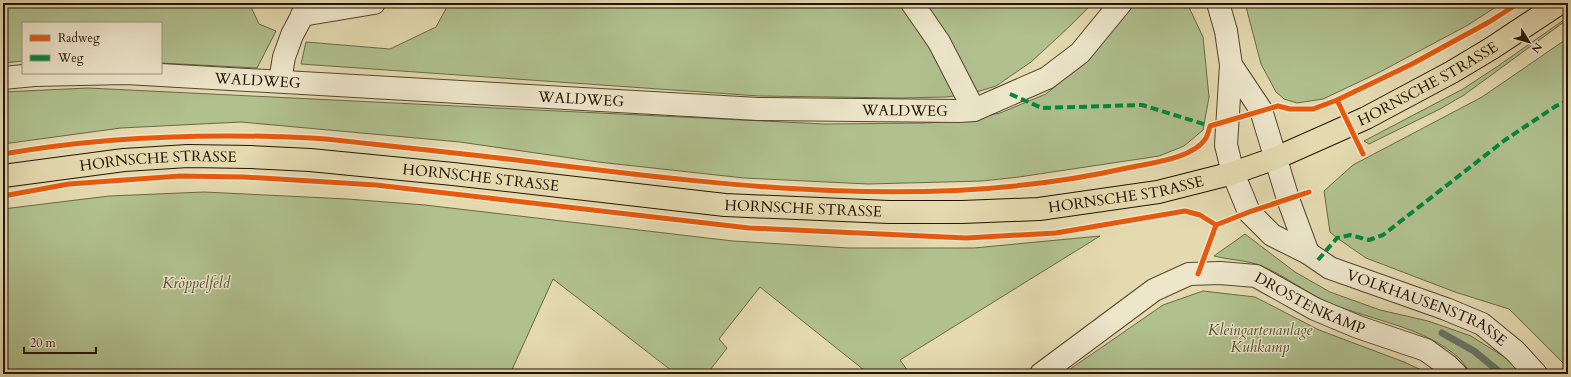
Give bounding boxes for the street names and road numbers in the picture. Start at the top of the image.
street label: HORNSCHE STRASSE [1354,37,1502,130]
street label: WALDWEG [213,68,301,93]
street label: WALDWEG [536,86,625,111]
street label: WALDWEG [861,100,948,121]
street label: HORNSCHE STRASSE [78,146,237,176]
street label: HORNSCHE STRASSE [402,159,560,196]
street label: HORNSCHE STRASSE [1047,171,1206,218]
street label: HORNSCHE STRASSE [724,195,882,222]
street label: VOLKHAUSENSTRASSE [1344,265,1511,350]
street label: DROSTENKAMP [1251,267,1368,339]

